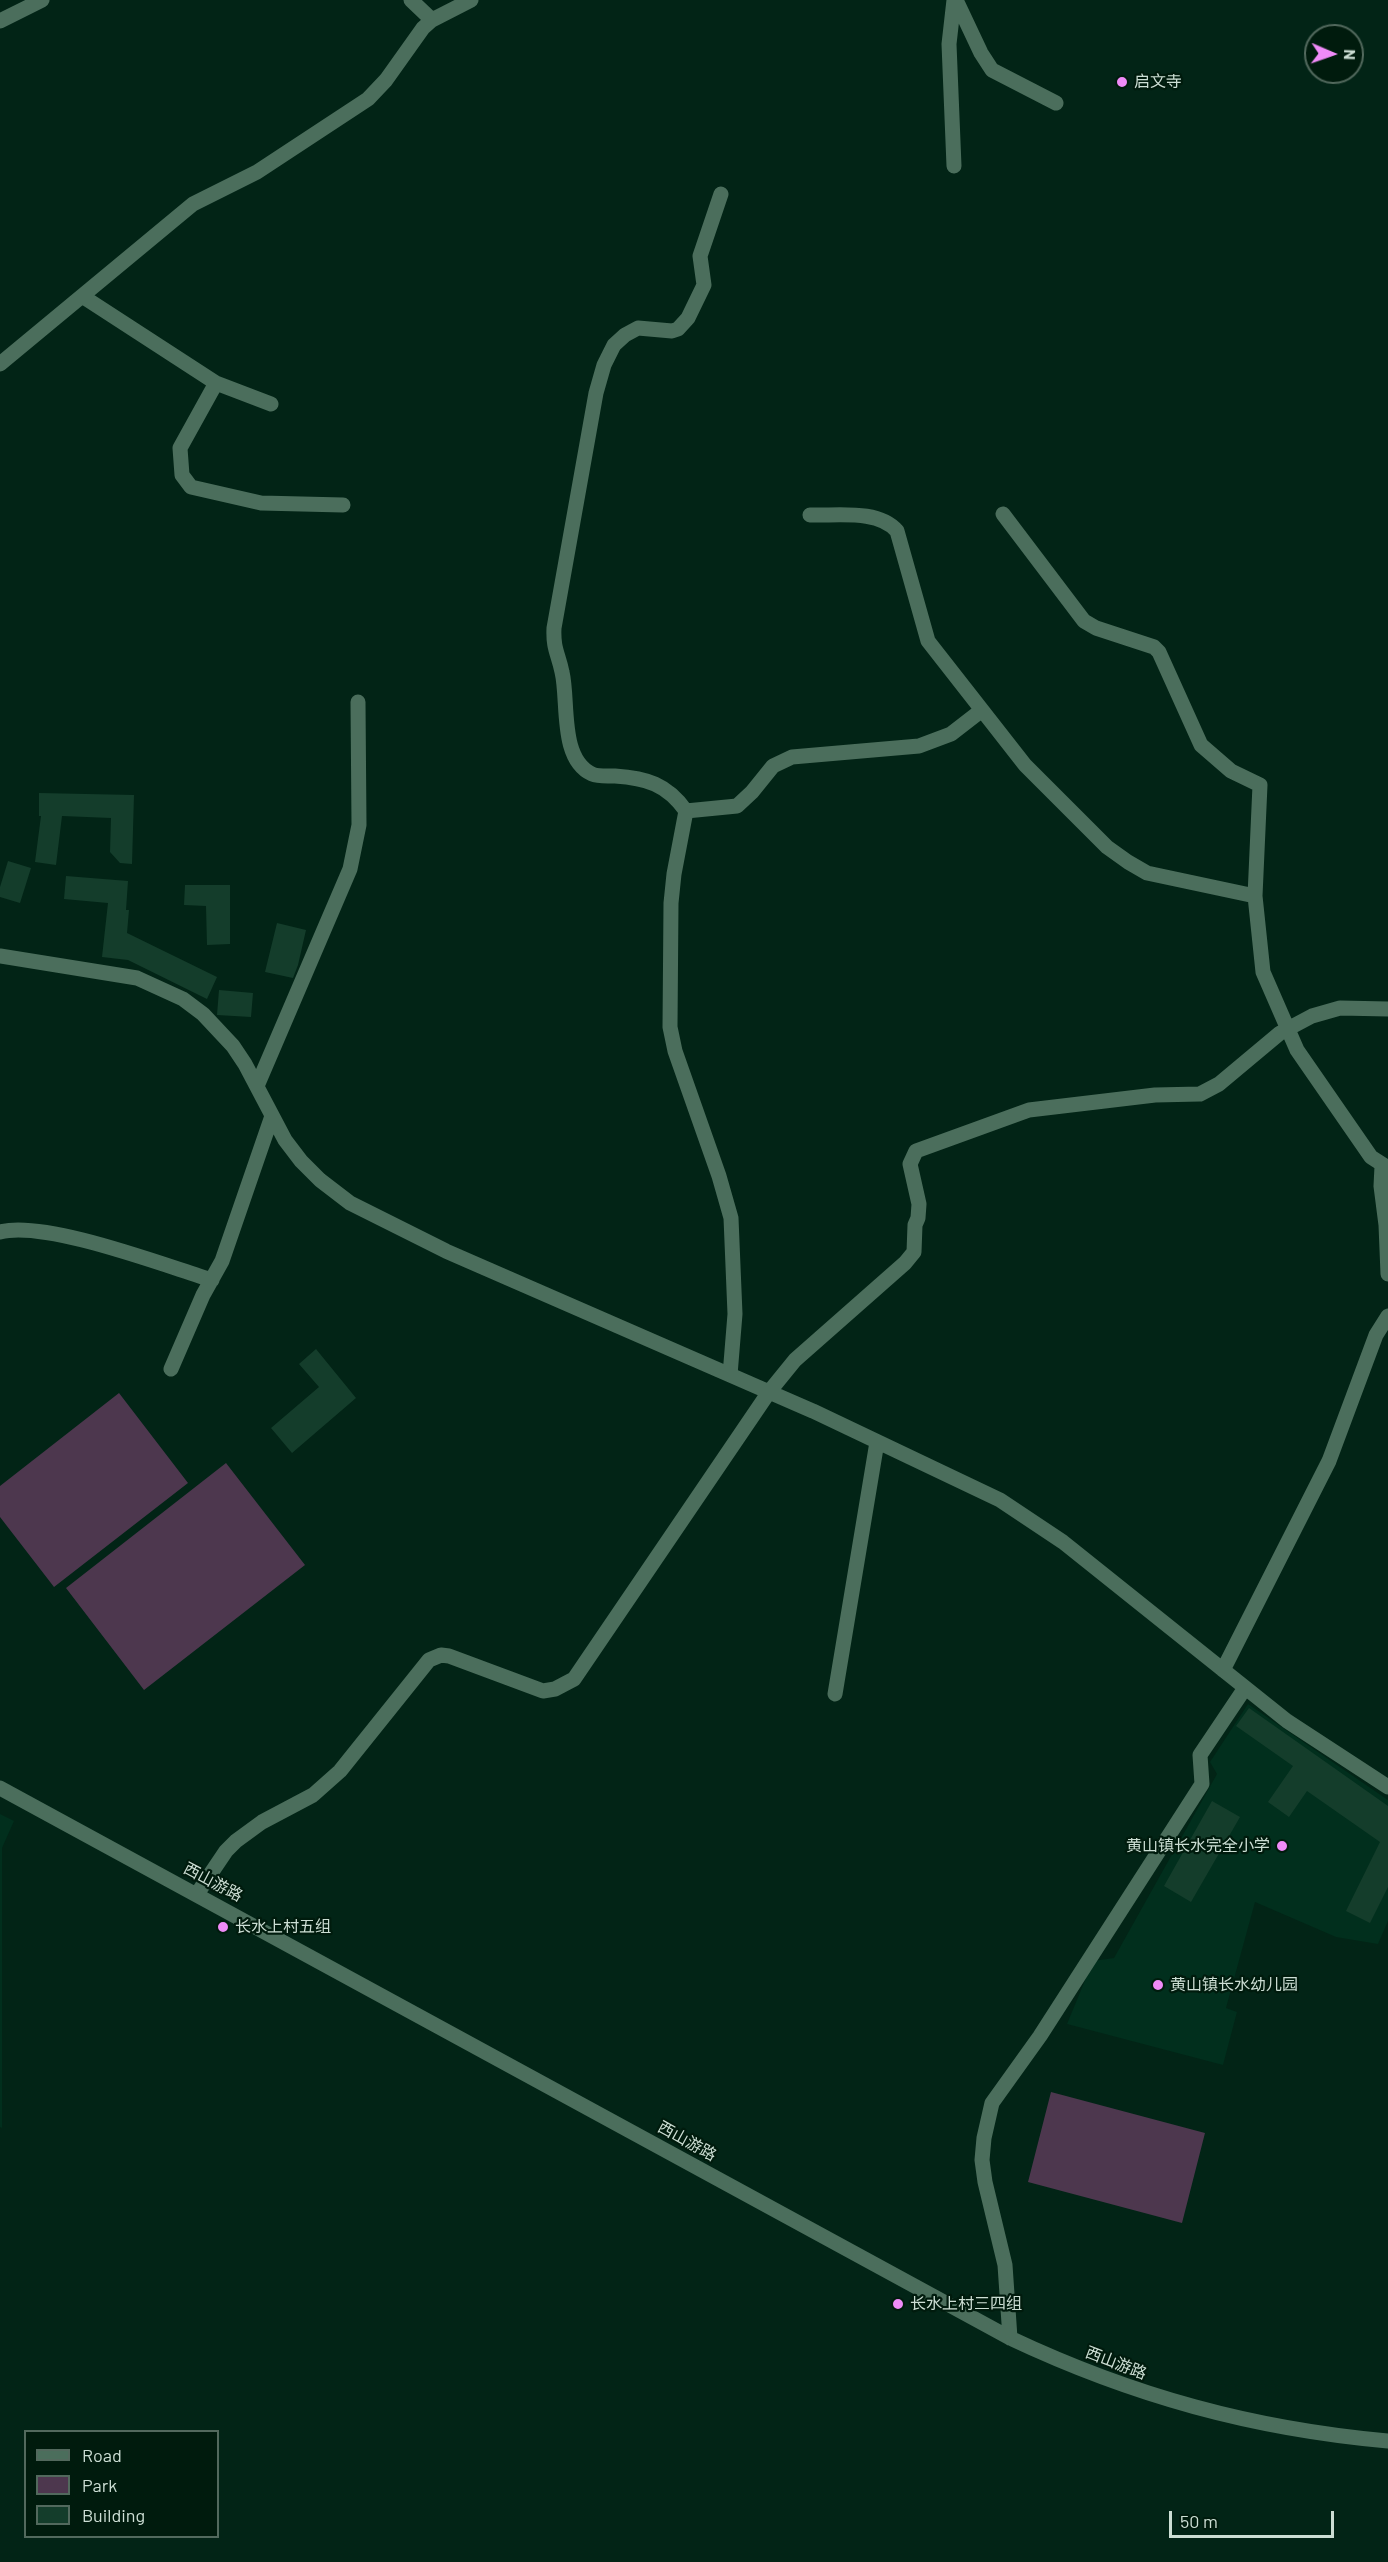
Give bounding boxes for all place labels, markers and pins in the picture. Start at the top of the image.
place label: 启文寺 [1134,72,1182,92]
marker: 启文寺 [1115,75,1129,89]
place label: 黄山镇长水完全小学 [1126,1836,1270,1856]
marker: 黄山镇长水完全小学 [1275,1839,1289,1853]
place label: 长水上村五组 [235,1917,331,1937]
marker: 长水上村五组 [216,1920,230,1934]
place label: 黄山镇长水幼儿园 [1170,1975,1298,1995]
marker: 黄山镇长水幼儿园 [1151,1978,1165,1992]
place label: 长水上村三四组 [910,2294,1022,2314]
marker: 长水上村三四组 [891,2297,905,2311]

